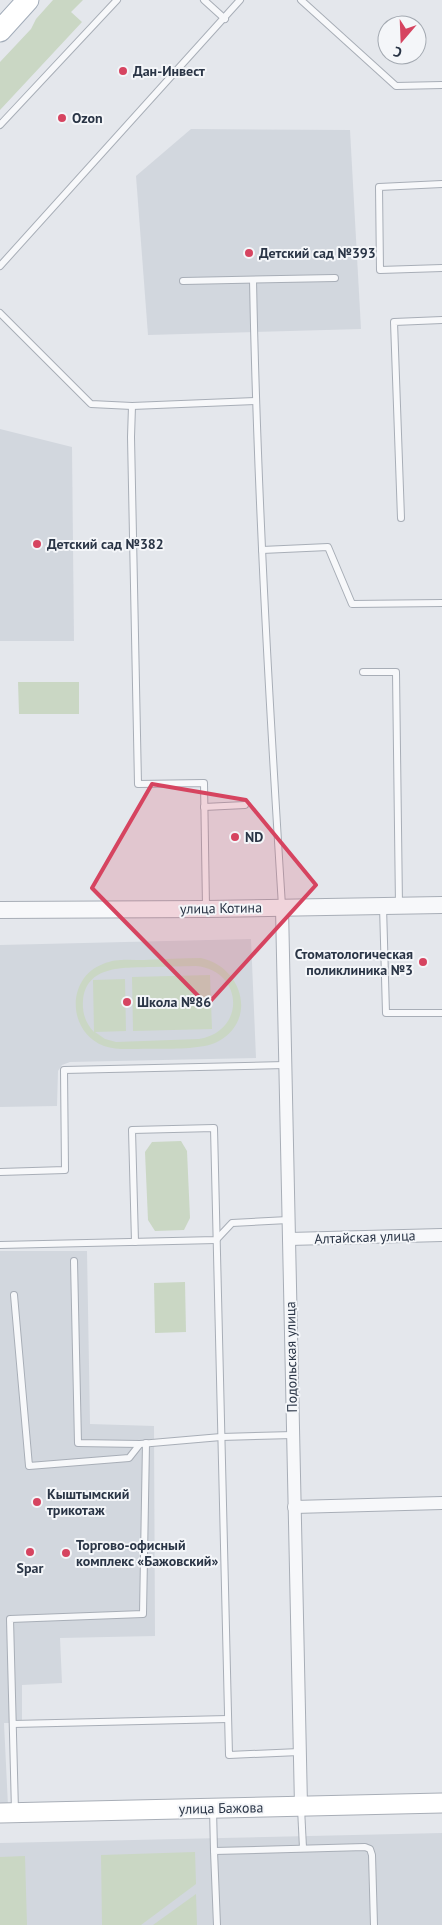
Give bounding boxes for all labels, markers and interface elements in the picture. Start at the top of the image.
north arrow [377,15,427,65]
text: С [391,42,404,62]
place label: Дан-Инвест [133,62,205,80]
marker: Дан-Инвест [117,65,129,77]
place label: Ozon [72,109,103,127]
marker: Ozon [56,112,68,124]
place label: Детский сад №393 [259,244,376,262]
marker: Детский сад №393 [243,247,255,259]
place label: Детский сад №382 [47,535,164,553]
marker: Детский сад №382 [31,538,43,550]
place label: ND [245,828,263,846]
marker: ND [229,831,241,843]
street label: улица Котина [180,898,262,918]
place label: Стоматологическая поликлиника №3 [295,945,413,979]
marker: Стоматологическая поликлиника №3 [417,956,429,968]
place label: Школа №86 [137,993,211,1011]
marker: Школа №86 [121,996,133,1008]
street label: Алтайская улица [314,1226,416,1248]
street label: Подольская улица [281,1301,301,1413]
place label: Кыштымский трикотаж [47,1485,129,1519]
marker: Кыштымский трикотаж [31,1496,43,1508]
place label: Торгово-офисный комплекс «Бажовский» [76,1536,218,1570]
marker: Spar [24,1546,36,1558]
marker: Торгово-офисный комплекс «Бажовский» [60,1547,72,1559]
place label: Spar [17,1559,44,1577]
street label: улица Бажова [179,1798,263,1818]

